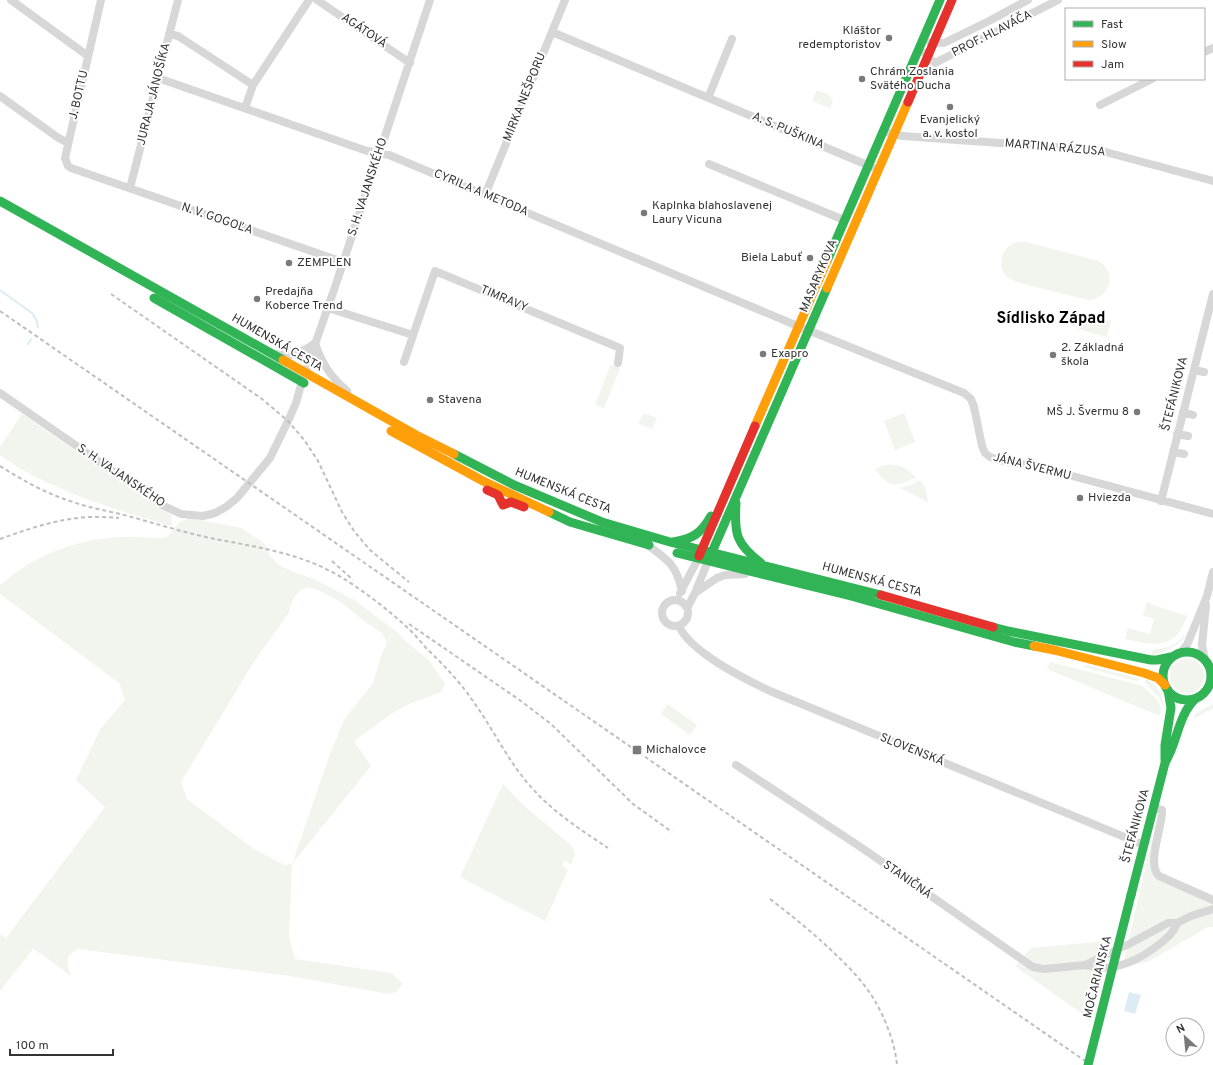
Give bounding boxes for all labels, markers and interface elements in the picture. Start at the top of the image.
street label: PROF. HLAVÁČA [949,7,1035,61]
legend [1065,8,1205,80]
street label: AGÁTOVÁ [338,10,390,52]
text: Fast [1101,17,1123,33]
place label: Kláštor redemptoristov [798,23,881,53]
marker: Kláštor redemptoristov [884,33,894,43]
text: Slow [1101,37,1127,53]
street label: JURAJA JÁNOŠÍKA [134,41,174,147]
street label: MIRKA NEŠPORU [500,50,550,144]
text: Jam [1101,57,1124,73]
place label: Chrám Zoslania Svätého Ducha [870,64,954,94]
street label: J. BOTTU [66,69,92,121]
marker: Chrám Zoslania Svätého Ducha [857,74,867,84]
marker: Evanjelický a. v. kostol [945,102,955,112]
street label: A. S. PUŠKINA [750,109,826,153]
place label: Evanjelický a. v. kostol [920,112,980,142]
street label: S. H. VAJANSKÉHO [345,136,391,238]
street label: MARTINA RÁZUSA [1004,136,1106,160]
street label: CYRILA A METODA [431,166,531,220]
place label: Kaplnka blahoslavenej Laury Vicuna [652,198,772,228]
street label: N. V. GOGOĽA [179,199,255,239]
marker: Kaplnka blahoslavenej Laury Vicuna [639,208,649,218]
street label: MASARYKOVA [796,237,842,315]
place label: Biela Labuť [741,250,802,266]
marker: Biela Labuť [805,253,815,263]
place label: ZEMPLEN [297,255,351,271]
marker: ZEMPLEN [284,258,294,268]
street label: TIMRAVY [478,282,530,316]
place label: Predajňa Koberce Trend [265,284,343,314]
marker: Predajňa Koberce Trend [252,294,262,304]
district label: Sídlisko Západ [997,309,1105,329]
street label: HUMENSKÁ CESTA [228,310,326,376]
place label: 2. Základná škola [1061,340,1124,370]
place label: Exapro [771,346,809,362]
marker: Exapro [758,349,768,359]
marker: 2. Základná škola [1048,350,1058,360]
street label: ŠTEFÁNIKOVA [1158,355,1192,433]
place label: Stavena [438,392,482,408]
marker: Stavena [425,395,435,405]
place label: MŠ J. Švermu 8 [1046,404,1129,420]
marker: MŠ J. Švermu 8 [1132,407,1142,417]
street label: S. H. VAJANSKÉHO [74,441,168,511]
street label: JÁNA ŠVERMU [991,450,1073,484]
street label: HUMENSKÁ CESTA [512,464,614,518]
place label: Hviezda [1088,490,1131,506]
marker: Hviezda [1075,493,1085,503]
street label: HUMENSKÁ CESTA [820,559,924,601]
street label: SLOVENSKÁ [877,730,947,770]
place label: Michalovce [646,742,706,758]
marker: Michalovce [631,744,643,756]
street label: ŠTEFÁNIKOVA [1118,787,1154,865]
street label: STANIČNÁ [879,857,935,903]
street label: MOČARIANSKA [1080,934,1116,1020]
north arrow [1165,1017,1205,1057]
text: N [1174,1021,1188,1037]
scale bar [10,1031,113,1057]
text: 100 m [16,1038,49,1054]

